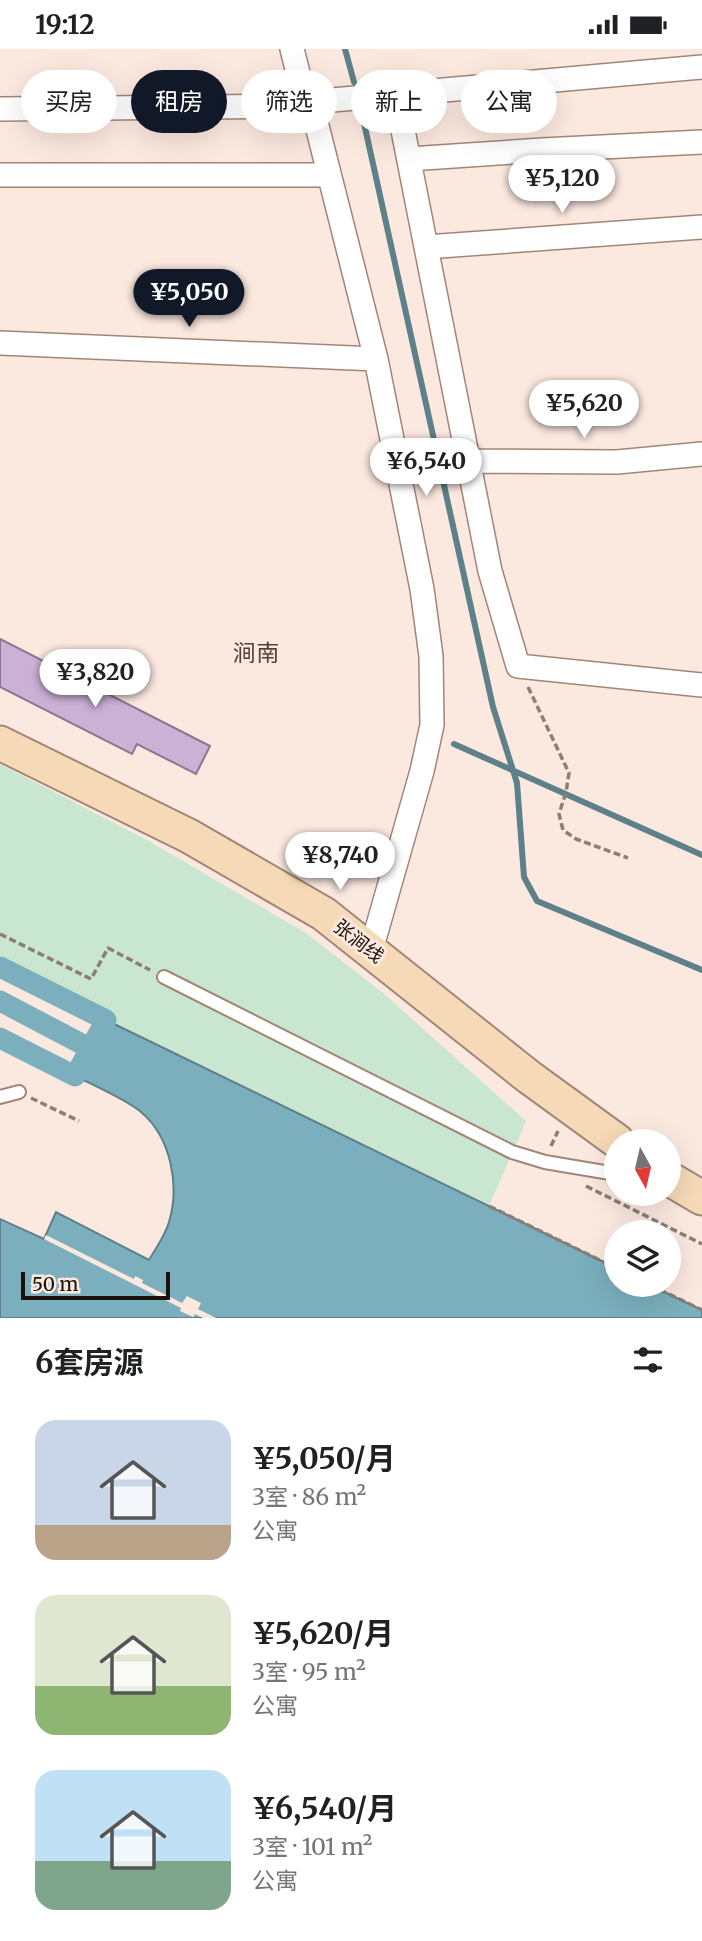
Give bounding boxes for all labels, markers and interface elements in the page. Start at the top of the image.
text: 19:12 [35,8,94,41]
chip: 买房 [21,70,117,133]
chip: 租房 [131,70,227,133]
chip: 筛选 [241,70,337,133]
chip: 新上 [351,70,447,133]
chip: 公寓 [461,70,557,133]
pin: ¥5,120 [505,155,619,215]
text: ¥5,120 [524,163,600,192]
pin: ¥5,050 [132,269,246,329]
text: ¥5,050 [149,277,229,306]
pin: ¥5,620 [527,381,641,440]
text: ¥5,620 [545,388,623,417]
pin: ¥6,540 [369,439,483,498]
text: ¥6,540 [386,446,466,475]
district label: 涧南 [233,638,279,667]
pin: ¥3,820 [38,649,152,709]
text: ¥3,820 [55,657,135,686]
pin: ¥8,740 [283,833,397,892]
text: ¥8,740 [301,840,379,869]
street label: 张涧线 [329,914,389,968]
north arrow [604,1129,681,1206]
map controls [604,1129,681,1297]
button: layers [604,1220,681,1297]
scale bar [21,1269,170,1301]
text: 50 m [32,1272,78,1296]
icon: filters [629,1341,667,1379]
text: 6套房源 [35,1343,143,1381]
text: ¥5,050/月 [252,1439,396,1477]
icon: home [91,1448,175,1532]
text: 3室 · 86 m² [252,1482,366,1511]
text: 公寓 [252,1516,298,1545]
text: ¥5,620/月 [252,1614,394,1652]
icon: home [91,1623,175,1707]
text: 3室 · 95 m² [252,1657,366,1686]
text: 公寓 [252,1691,298,1720]
text: ¥6,540/月 [252,1789,397,1827]
icon: home [91,1798,175,1882]
text: 3室 · 101 m² [252,1832,372,1861]
text: 公寓 [252,1866,298,1895]

